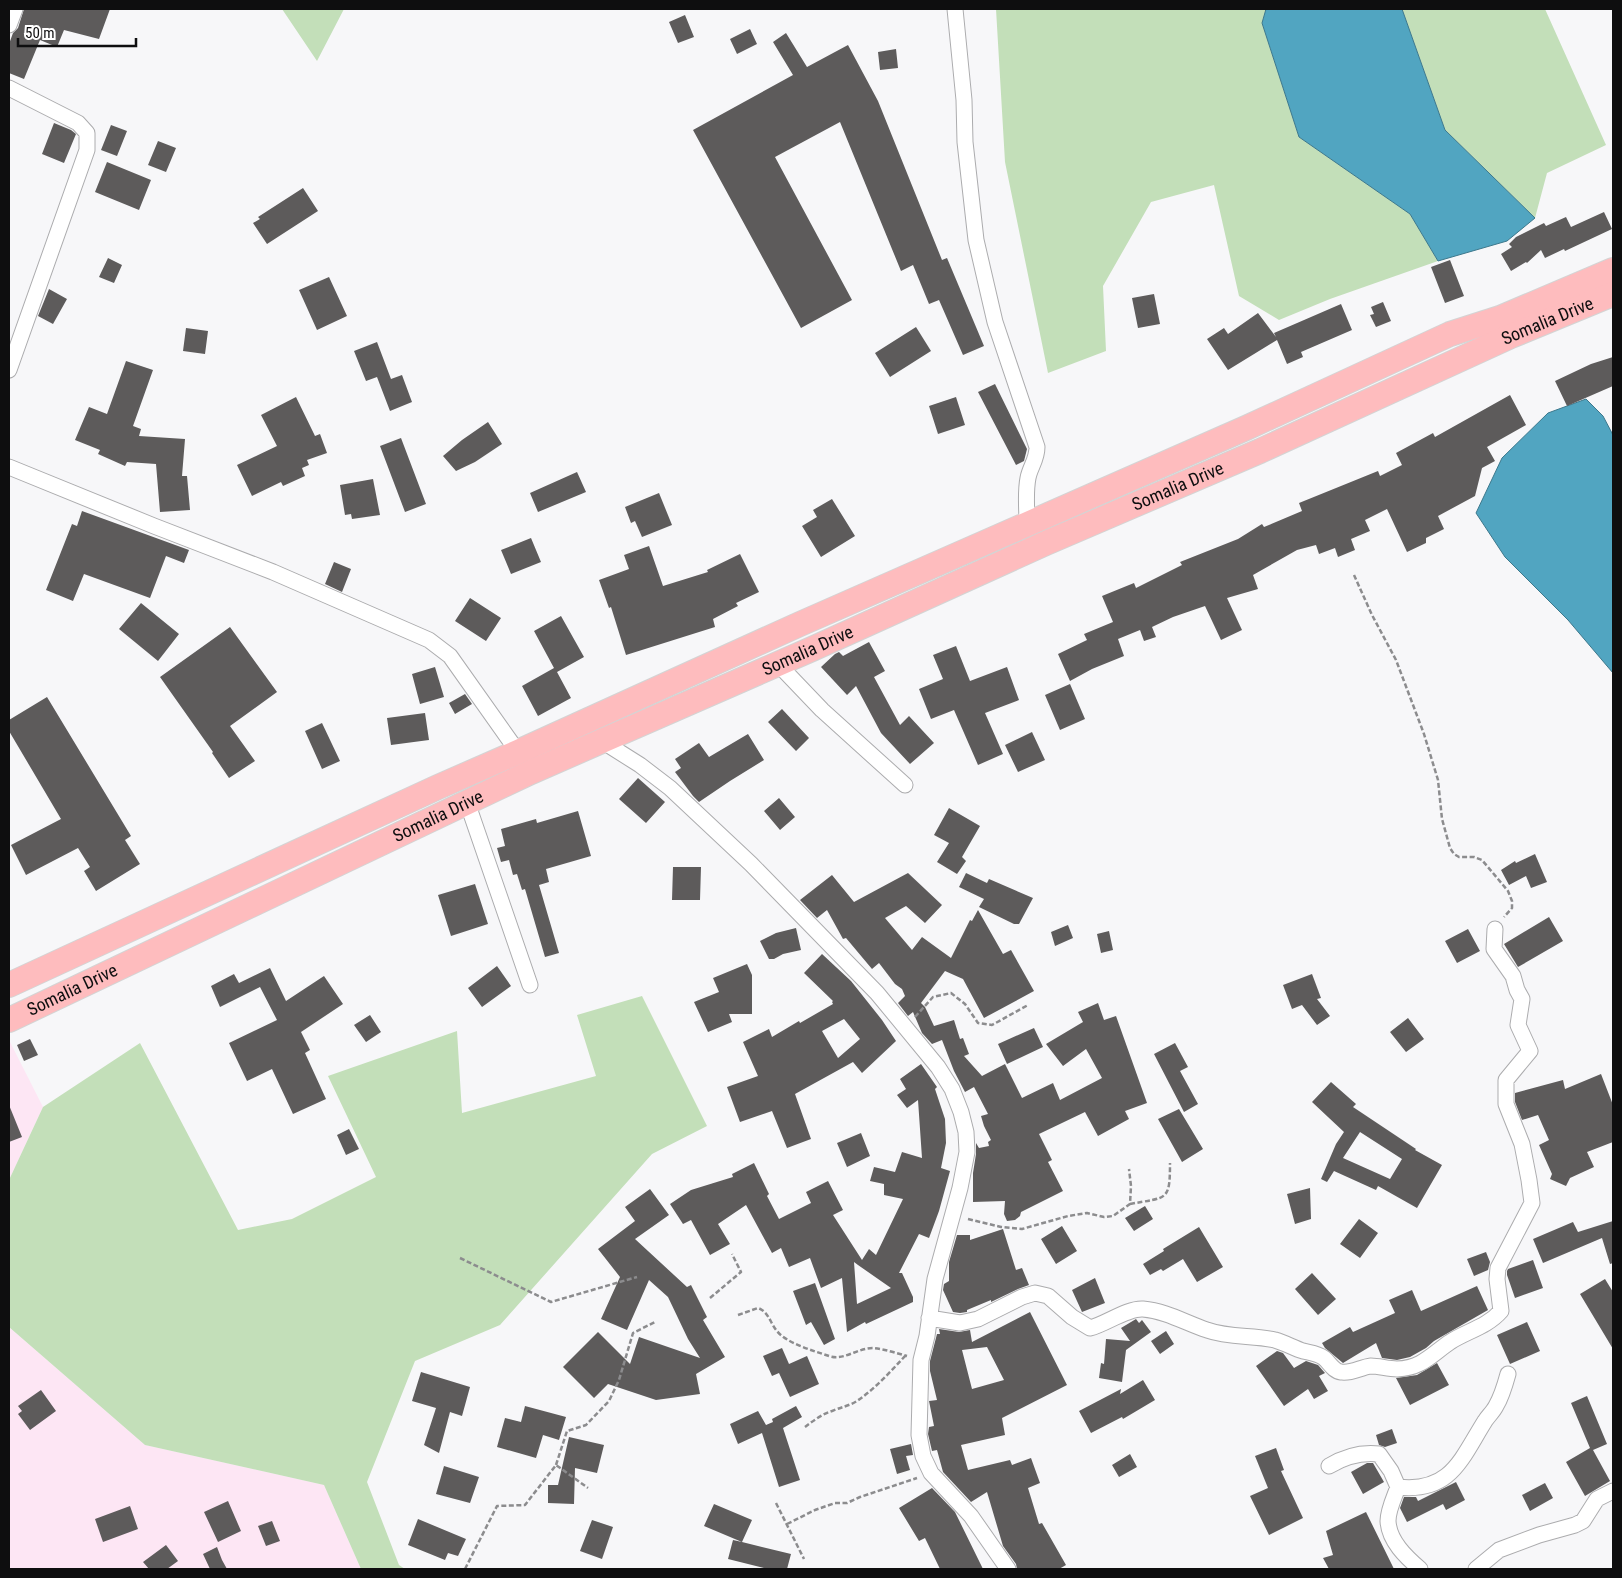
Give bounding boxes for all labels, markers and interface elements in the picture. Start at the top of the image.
scale bar [18,15,135,47]
text: 50 m [25,24,55,42]
street label: Somalia Drive [1498,292,1596,349]
street label: Somalia Drive [1129,457,1227,515]
street label: Somalia Drive [759,621,856,680]
street label: Somalia Drive [389,785,486,846]
street label: Somalia Drive [23,959,121,1020]

